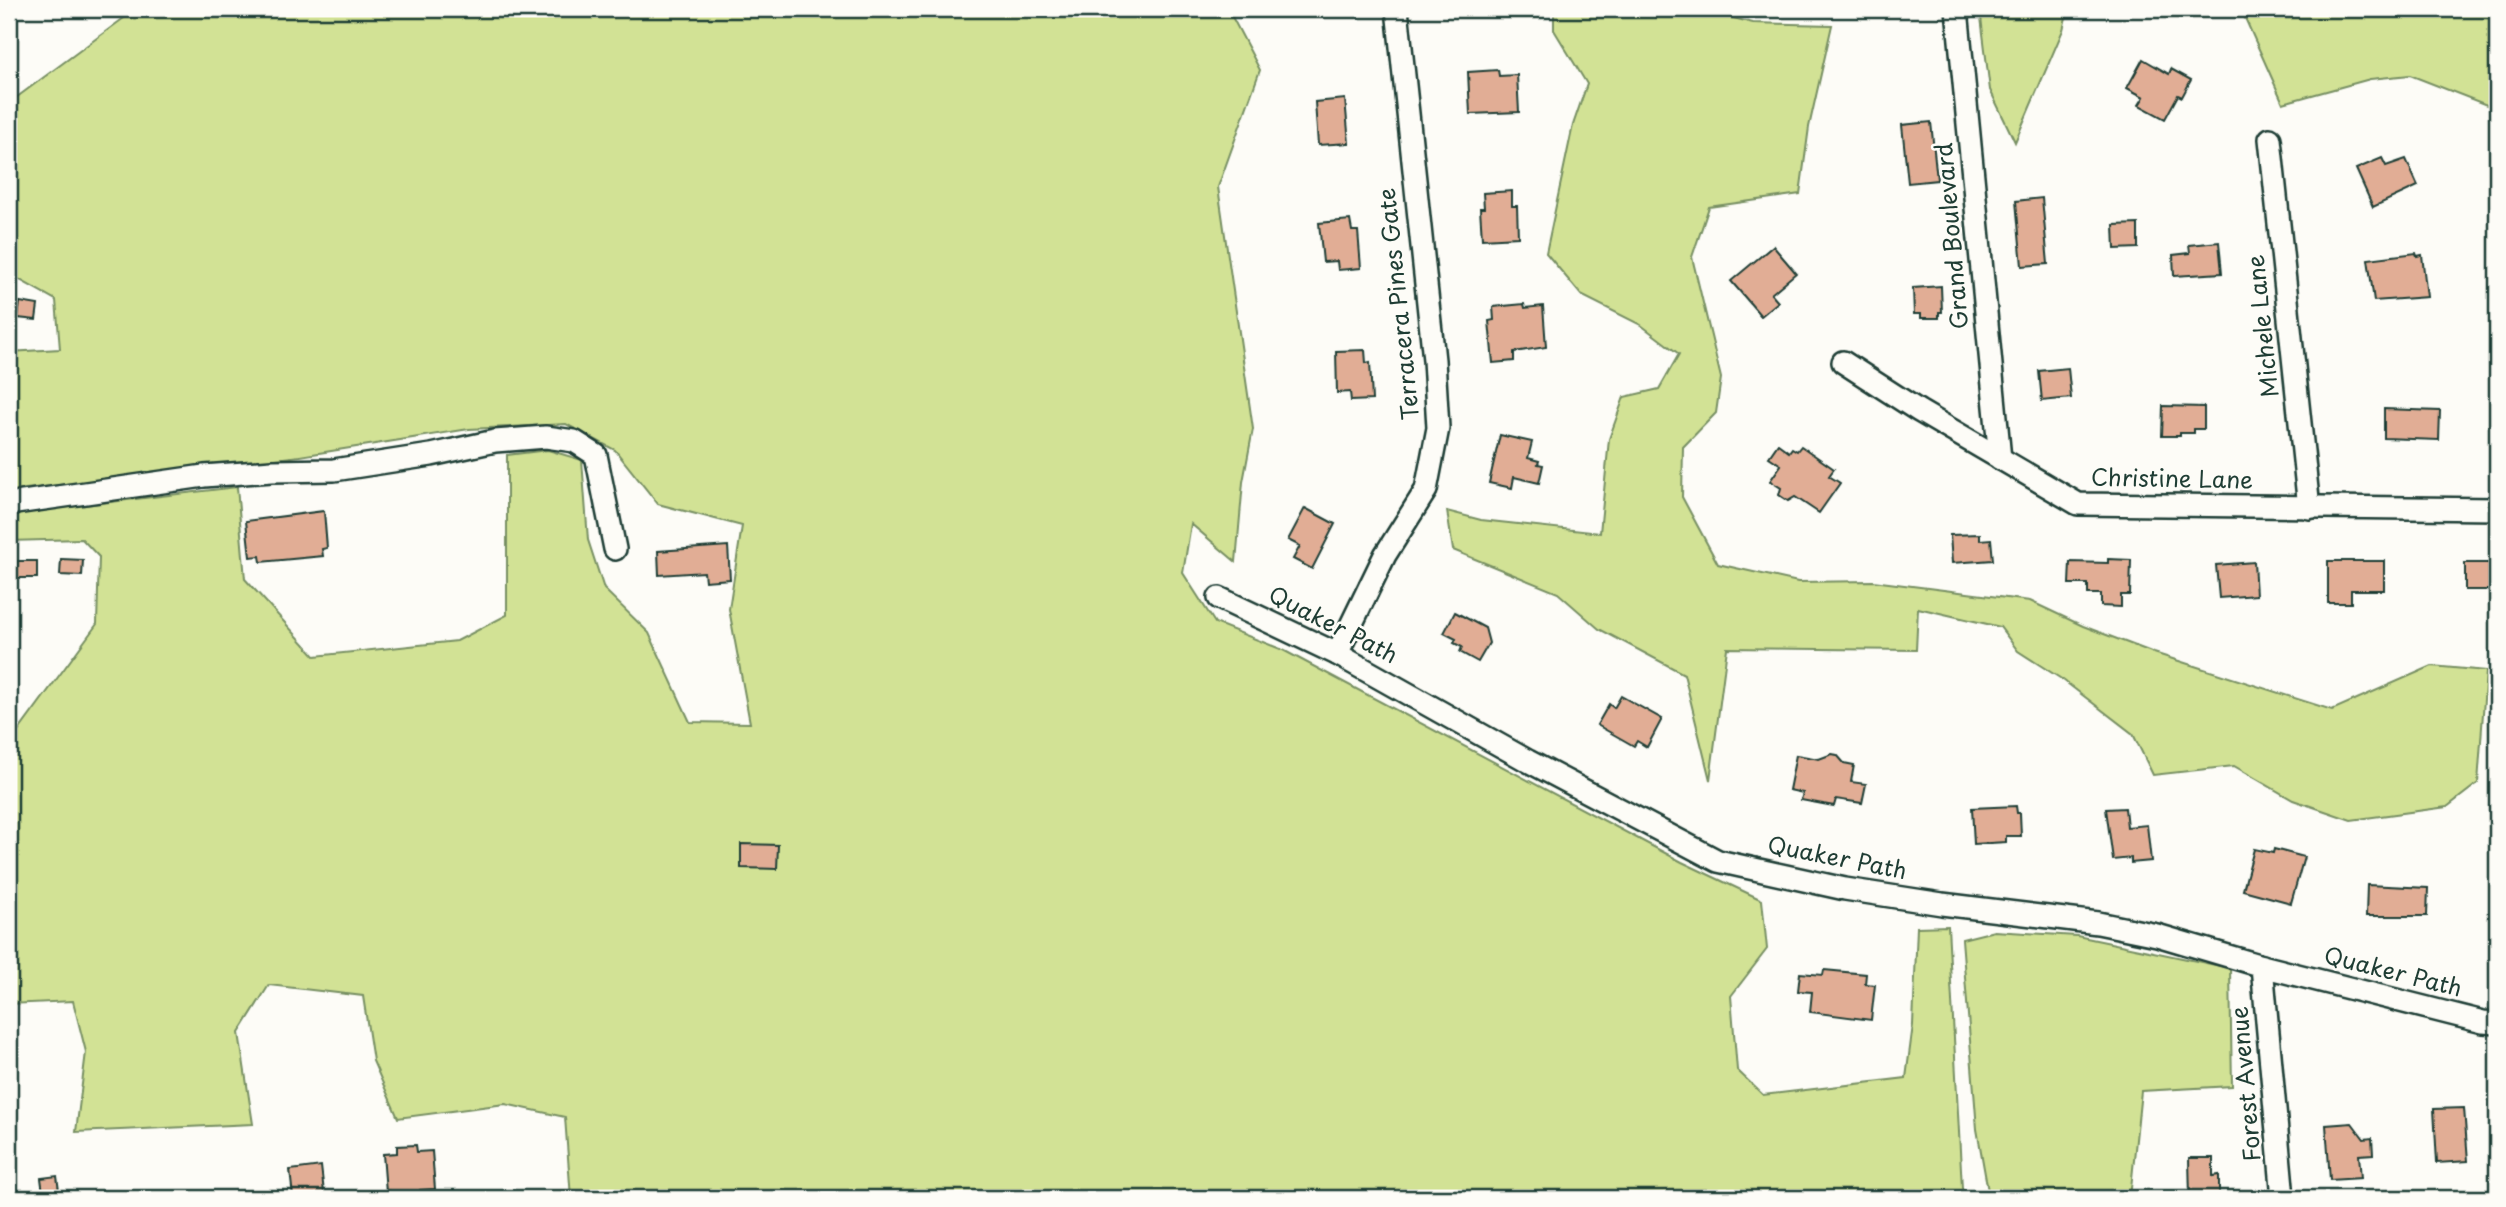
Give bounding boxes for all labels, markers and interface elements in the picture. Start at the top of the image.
street label: Grand Boulevard [1925,141,1976,331]
street label: Terracera Pines Gate [1368,187,1427,422]
street label: Michele Lane [2237,253,2286,399]
street label: Christine Lane [2091,459,2253,496]
street label: Quaker Path [1263,576,1405,671]
street label: Quaker Path [1765,826,1910,887]
street label: Quaker Path [2321,936,2466,1005]
street label: Forest Avenue [2220,1005,2269,1163]

